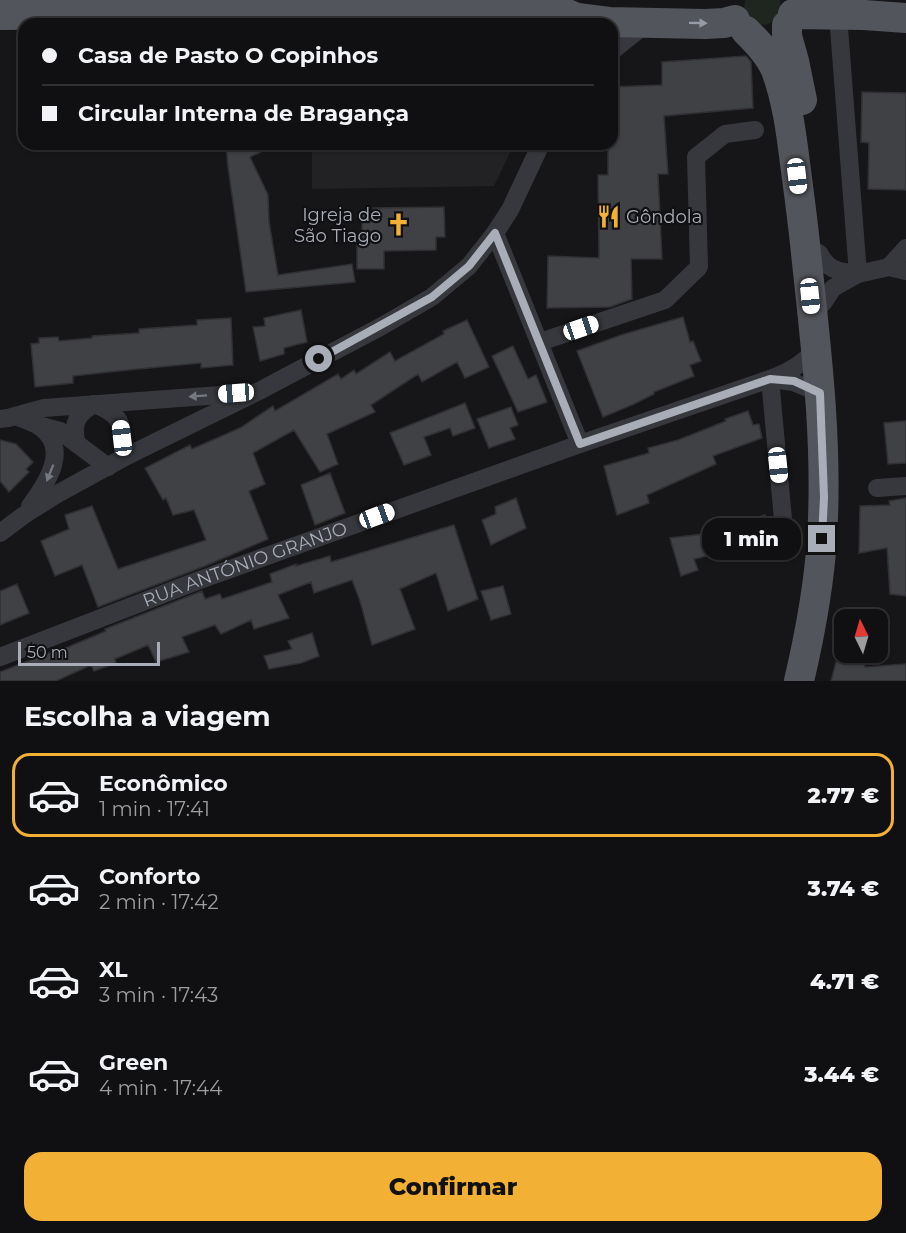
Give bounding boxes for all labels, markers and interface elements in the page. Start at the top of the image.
one-way arrow [689,18,708,28]
text: Casa de Pasto O Copinhos [78,42,378,69]
text: Circular Interna de Bragança [78,100,409,127]
car [786,157,808,195]
place label: Igreja de São Tiago [294,204,381,247]
restaurant icon: Gôndola [595,204,621,230]
place label: Gôndola [626,206,702,228]
church icon: Igreja de São Tiago [386,212,412,238]
car [799,277,821,315]
car [561,314,601,342]
route start [305,345,332,372]
car [217,383,255,403]
one-way arrow [189,391,208,401]
car [111,419,133,457]
car [767,446,789,484]
one-way arrow [45,465,55,483]
car [357,501,397,531]
street label: RUA ANTÓNIO GRANJO [140,517,350,612]
callout: 1 min [702,518,801,560]
route end [808,525,835,552]
text: 1 min [724,527,779,551]
north arrow [834,609,888,663]
map controls [834,609,888,663]
scale bar [18,639,160,666]
text: 50 m [27,643,68,662]
text: Escolha a viagem [24,700,271,733]
icon: car [27,768,81,822]
text: Econômico [99,770,228,797]
text: 2.77 € [808,782,879,809]
text: 1 min · 17:41 [99,797,210,821]
icon: car [27,861,81,915]
text: Conforto [99,863,200,890]
text: 3.74 € [808,875,879,902]
text: 2 min · 17:42 [99,890,219,914]
icon: car [27,954,81,1008]
text: XL [99,956,128,983]
text: 4.71 € [810,968,879,995]
text: 3 min · 17:43 [99,983,218,1007]
icon: car [27,1047,81,1101]
text: Green [99,1049,168,1076]
text: 3.44 € [804,1061,879,1088]
text: 4 min · 17:44 [99,1076,222,1100]
button: Confirmar [24,1152,882,1221]

